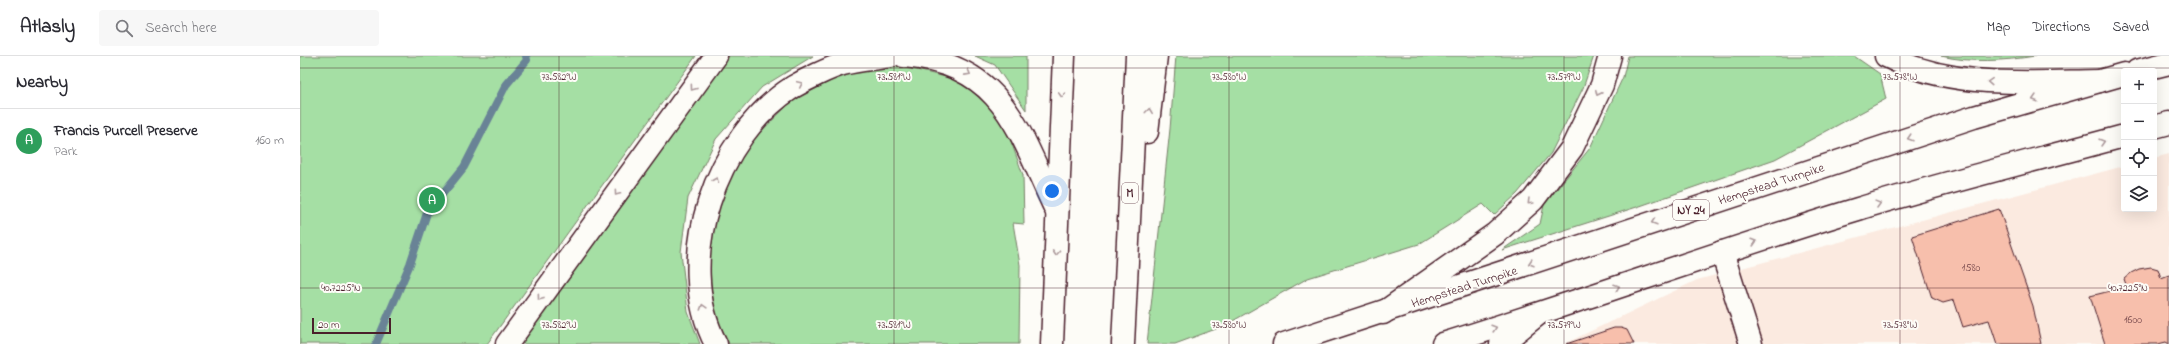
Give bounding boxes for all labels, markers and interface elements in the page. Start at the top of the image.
search box [99,10,379,46]
text: Atlasly [20,14,75,41]
icon: search [113,17,135,39]
text: Search here [145,17,217,39]
text: Map [1987,17,2010,38]
text: Directions [2032,17,2090,38]
text: Saved [2112,17,2149,38]
map controls [2121,68,2157,212]
button: + [2121,68,2157,104]
one-way arrow [964,69,971,76]
text: Nearby [16,70,68,95]
text: 73.582°W [541,70,577,85]
text: 73.581°W [877,70,911,85]
text: 73.580°W [1212,70,1247,85]
text: 73.579°W [1547,70,1581,85]
text: 73.578°W [1883,70,1917,85]
one-way arrow [1987,77,1993,86]
one-way arrow [796,81,804,89]
one-way arrow [691,83,698,90]
one-way arrow [1595,89,1603,96]
one-way arrow [1058,92,1067,98]
one-way arrow [2031,94,2038,103]
button: − [2121,104,2157,140]
one-way arrow [1144,108,1153,114]
text: Francis Purcell Preserve [54,120,198,142]
text: A [25,131,33,150]
text: 160 m [255,131,284,150]
one-way arrow [1907,133,1914,141]
one-way arrow [2098,138,2105,147]
button: locate [2121,140,2157,176]
text: Park [54,142,78,161]
street label: Hempstead Turnpike [1716,158,1827,211]
button: layers [2121,176,2157,212]
one-way arrow [712,177,720,184]
your location [1042,181,1062,201]
road number: M [1122,183,1138,203]
pin: A [419,185,445,215]
one-way arrow [615,188,622,195]
one-way arrow [1527,198,1534,205]
road number: NY 24 [1673,200,1709,220]
one-way arrow [1875,200,1881,208]
one-way arrow [1651,217,1658,226]
one-way arrow [1750,238,1757,247]
one-way arrow [1052,250,1061,256]
one-way arrow [1527,259,1534,267]
house number: 1580 [1962,260,1981,276]
street label: Hempstead Turnpike [1409,261,1520,314]
text: 40.7225°N [321,281,361,296]
text: 40.7225°N [2108,281,2148,296]
one-way arrow [1614,284,1621,292]
one-way arrow [537,294,545,301]
one-way arrow [699,304,708,311]
house number: 1600 [2124,312,2142,328]
scale bar [312,316,391,335]
text: 20 m [318,317,340,333]
text: 73.582°W [541,318,577,333]
text: 73.581°W [877,318,911,333]
text: 73.580°W [1212,318,1247,333]
text: 73.579°W [1547,318,1581,333]
text: 73.578°W [1883,318,1917,333]
one-way arrow [1490,324,1497,333]

